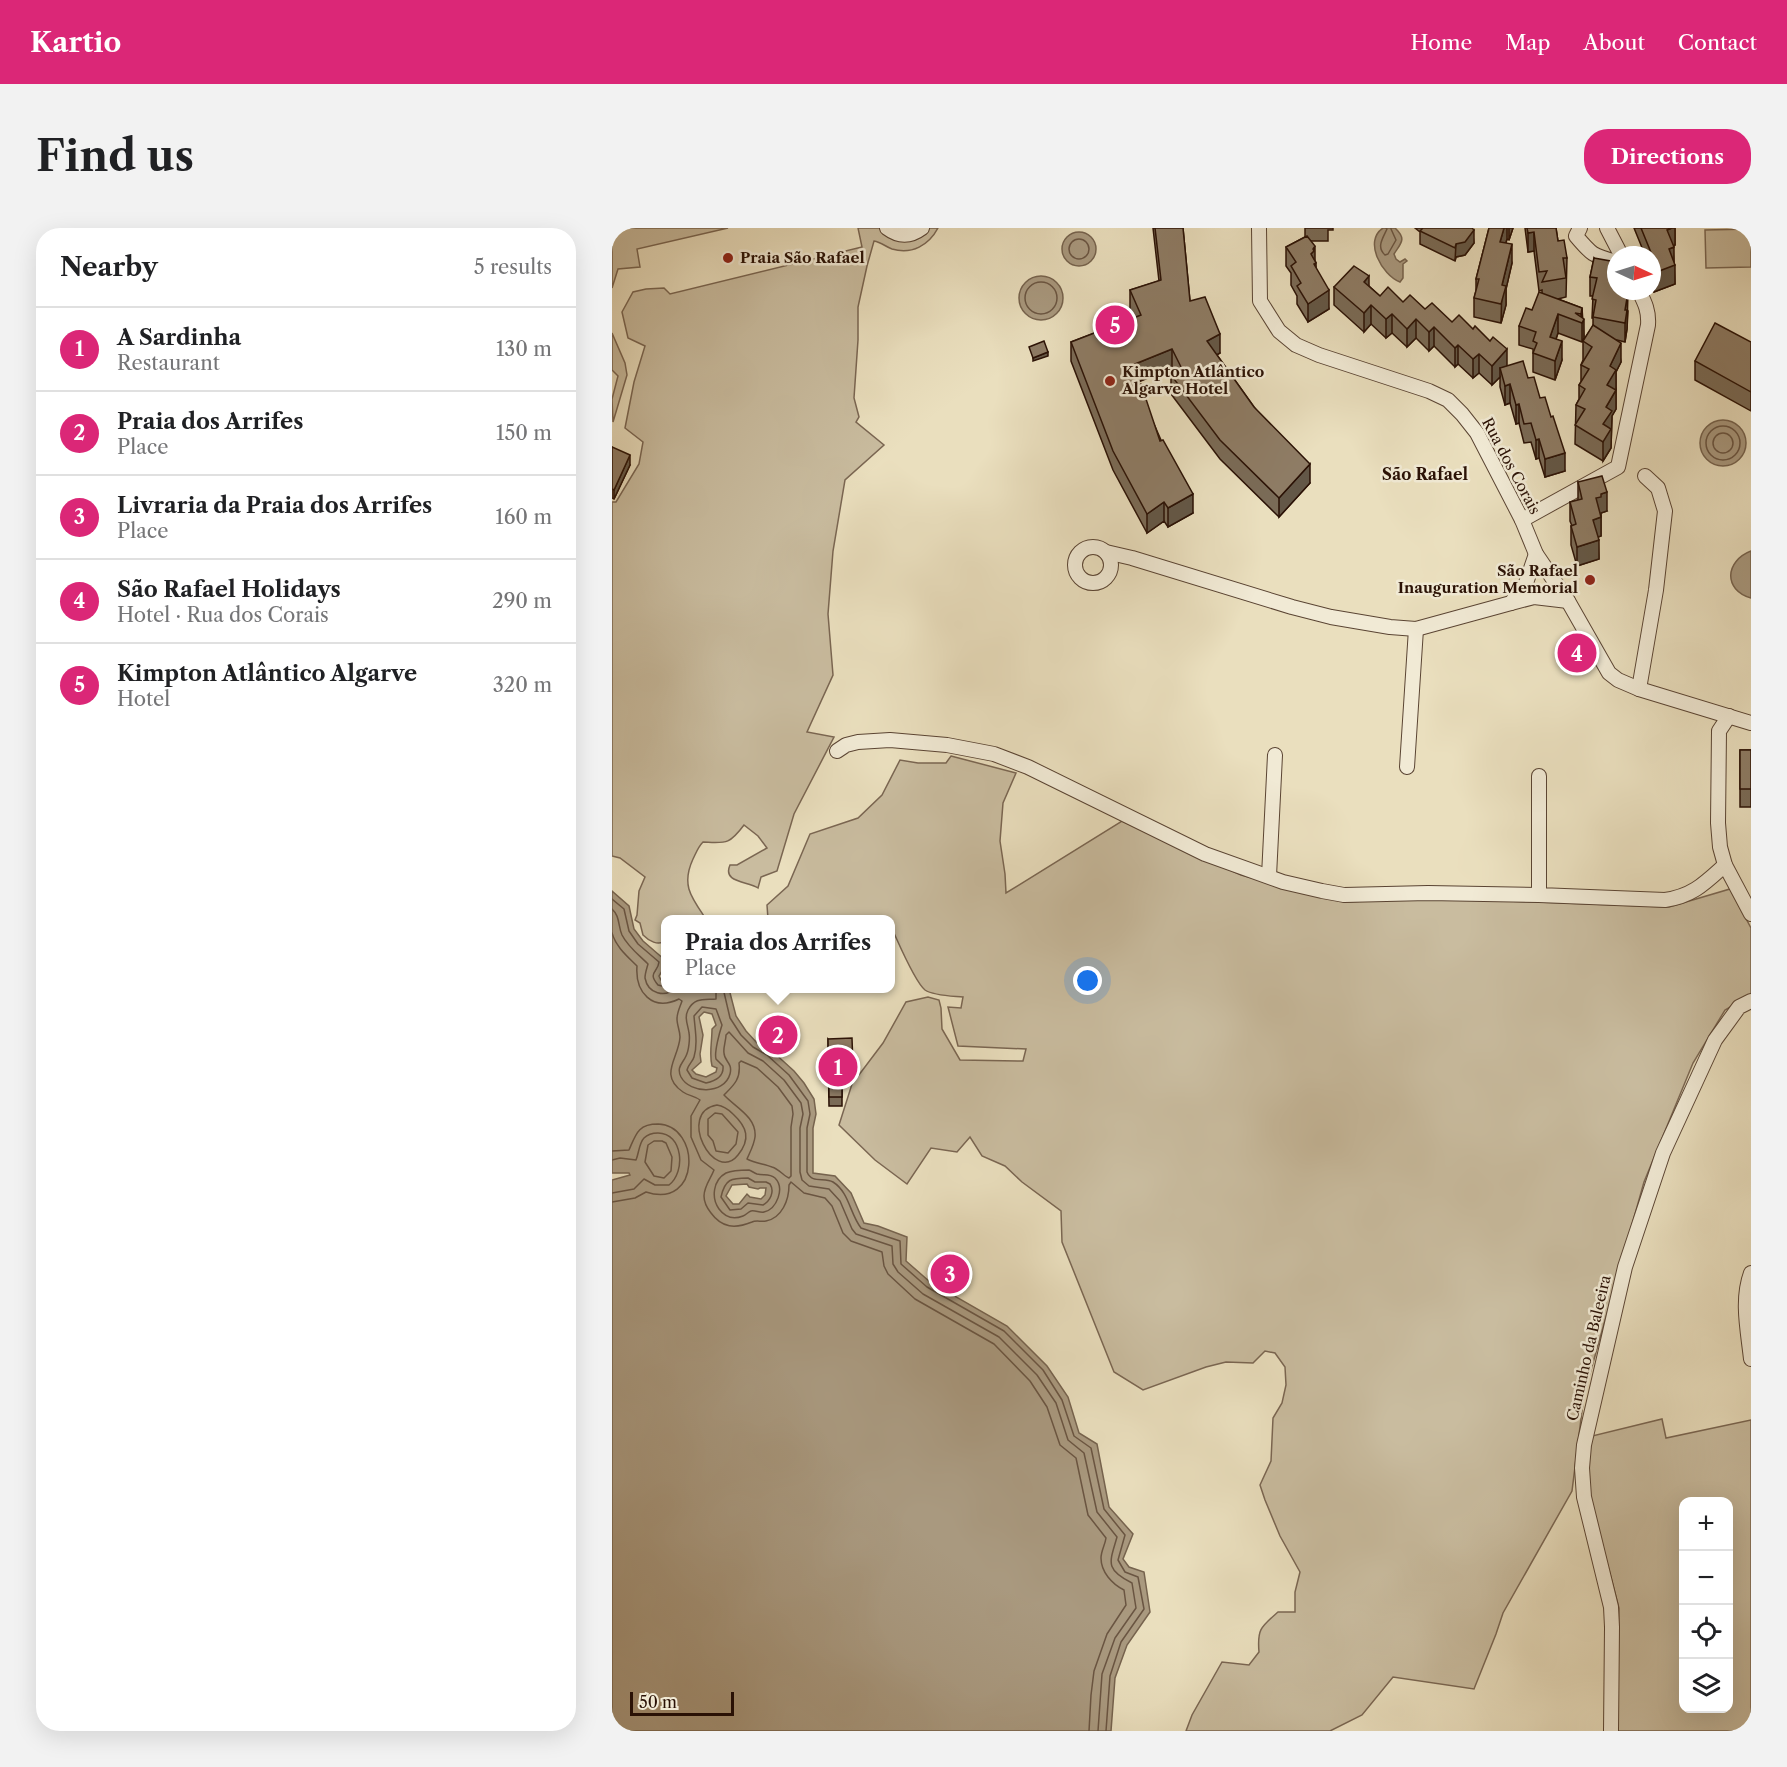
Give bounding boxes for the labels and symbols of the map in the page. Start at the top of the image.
north arrow [1607,246,1661,300]
place label: Praia São Rafael [740,248,865,267]
marker: Praia São Rafael [721,251,735,265]
pin: 5 [1096,302,1134,348]
place label: Kimpton Atlântico Algarve Hotel [1121,362,1264,398]
marker: Kimpton Atlântico Algarve Hotel [1103,374,1117,388]
street label: Rua dos Corais [1478,414,1545,517]
district label: São Rafael [1382,464,1469,484]
place label: São Rafael Inauguration Memorial [1398,561,1578,597]
marker: São Rafael Inauguration Memorial [1583,573,1597,587]
pin: 4 [1558,630,1596,676]
your location [1073,966,1102,995]
pin: 2 [758,1012,798,1058]
pin: 1 [818,1044,858,1090]
pin: 3 [930,1252,970,1296]
street label: Caminho da Baleeira [1562,1273,1615,1423]
scale bar [630,1689,734,1716]

